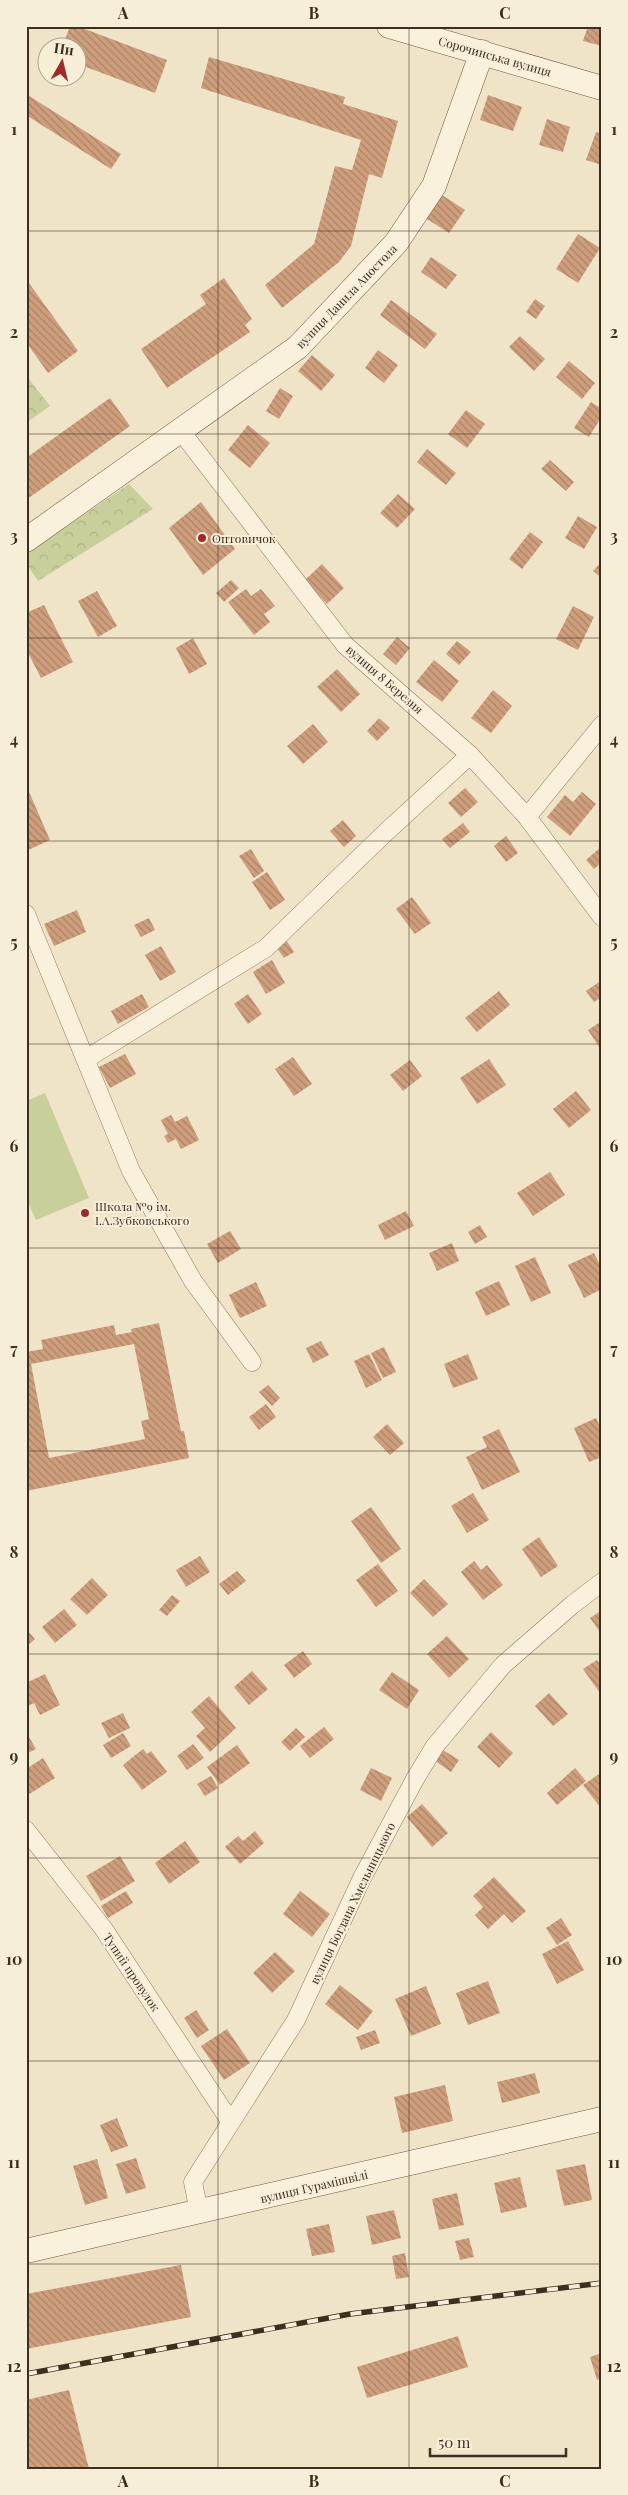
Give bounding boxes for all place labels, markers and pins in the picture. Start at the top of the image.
place label: Оптовичок [212,530,276,546]
marker: Оптовичок [196,532,208,544]
place label: Школа №9 ім. І.А.Зубковського [95,1198,190,1228]
marker: Школа №9 ім. І.А.Зубковського [79,1207,91,1219]

